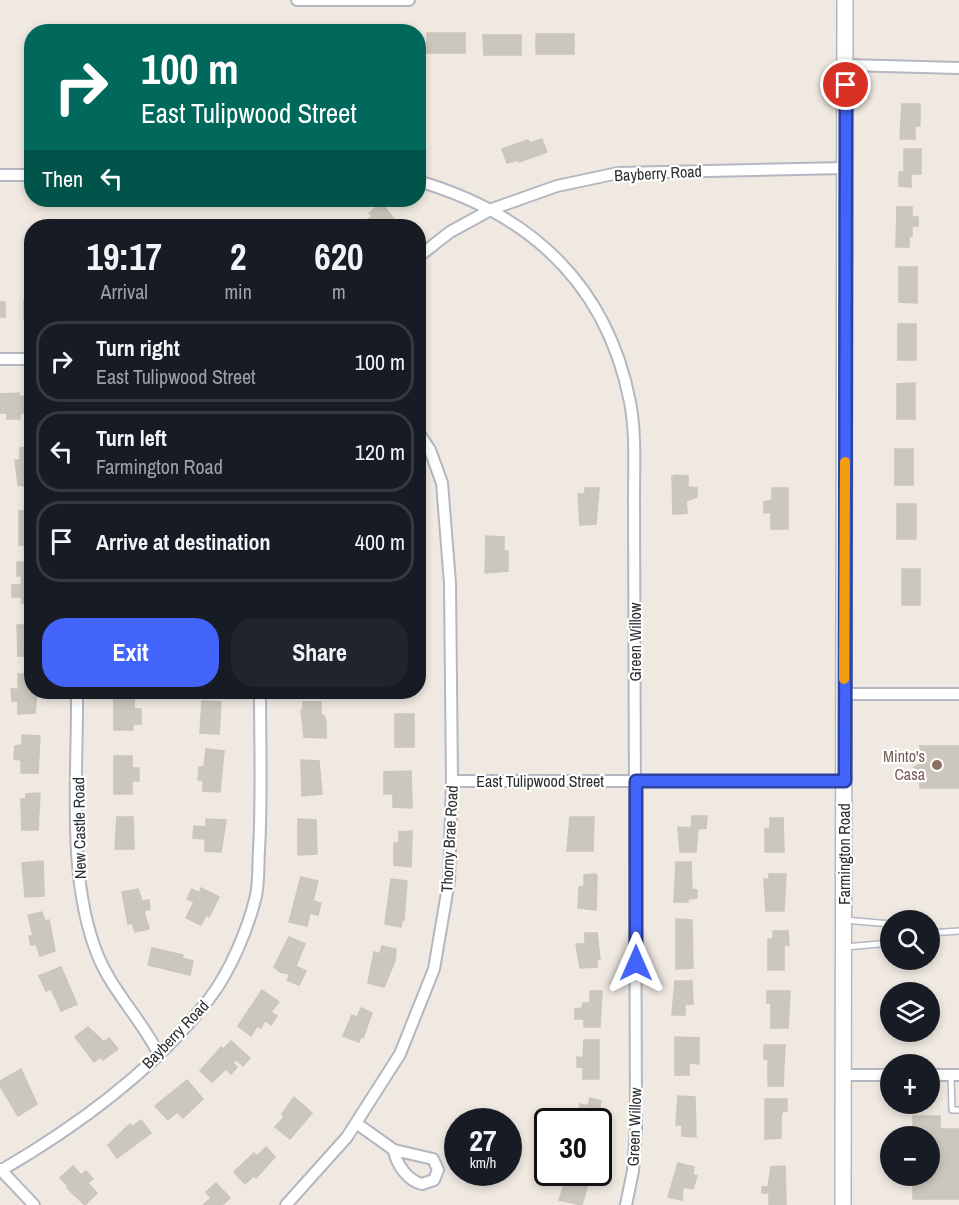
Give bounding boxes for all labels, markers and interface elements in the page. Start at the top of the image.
text: 100 m [141,41,239,97]
icon: right [42,48,120,126]
pin [820,59,871,110]
icon: arrive [829,68,862,101]
text: East Tulipwood Street [141,95,357,131]
street label: Bayberry Road [614,160,702,186]
icon: left [95,162,128,195]
text: Then [42,164,83,194]
text: 19:17 [86,233,162,281]
text: 2 [230,233,246,281]
text: 620 [314,233,364,281]
text: Arrival [101,278,148,305]
text: min [224,278,252,305]
text: m [332,278,346,305]
text: Turn right [96,333,180,363]
icon: right [45,345,78,378]
text: 100 m [355,347,405,377]
text: East Tulipwood Street [96,363,256,390]
text: Turn left [96,423,167,453]
icon: left [45,435,78,468]
text: 120 m [355,437,405,467]
text: Farmington Road [96,453,223,480]
icon: arrive [45,525,78,558]
text: Arrive at destination [96,527,270,557]
text: 400 m [355,527,405,557]
street label: Green Willow [624,602,646,681]
button: Exit [42,618,219,687]
button: Share [231,618,408,687]
place label: Minto's Casa [883,745,926,785]
marker: Minto's Casa [930,758,944,772]
street label: East Tulipwood Street [476,770,604,792]
street label: New Castle Road [67,777,91,879]
street label: Thorny Brae Road [435,785,463,893]
street label: Farmington Road [833,803,855,905]
map controls [880,910,940,1186]
button: search [880,910,940,970]
position arrow [604,931,668,995]
button: layers [880,982,940,1042]
street label: Bayberry Road [137,995,213,1073]
button: + [880,1054,940,1114]
street label: Green Willow [622,1087,646,1167]
speed limit sign: 30 [534,1108,612,1186]
text: 27 [469,1120,497,1160]
button: − [880,1126,940,1186]
text: km/h [470,1152,496,1173]

